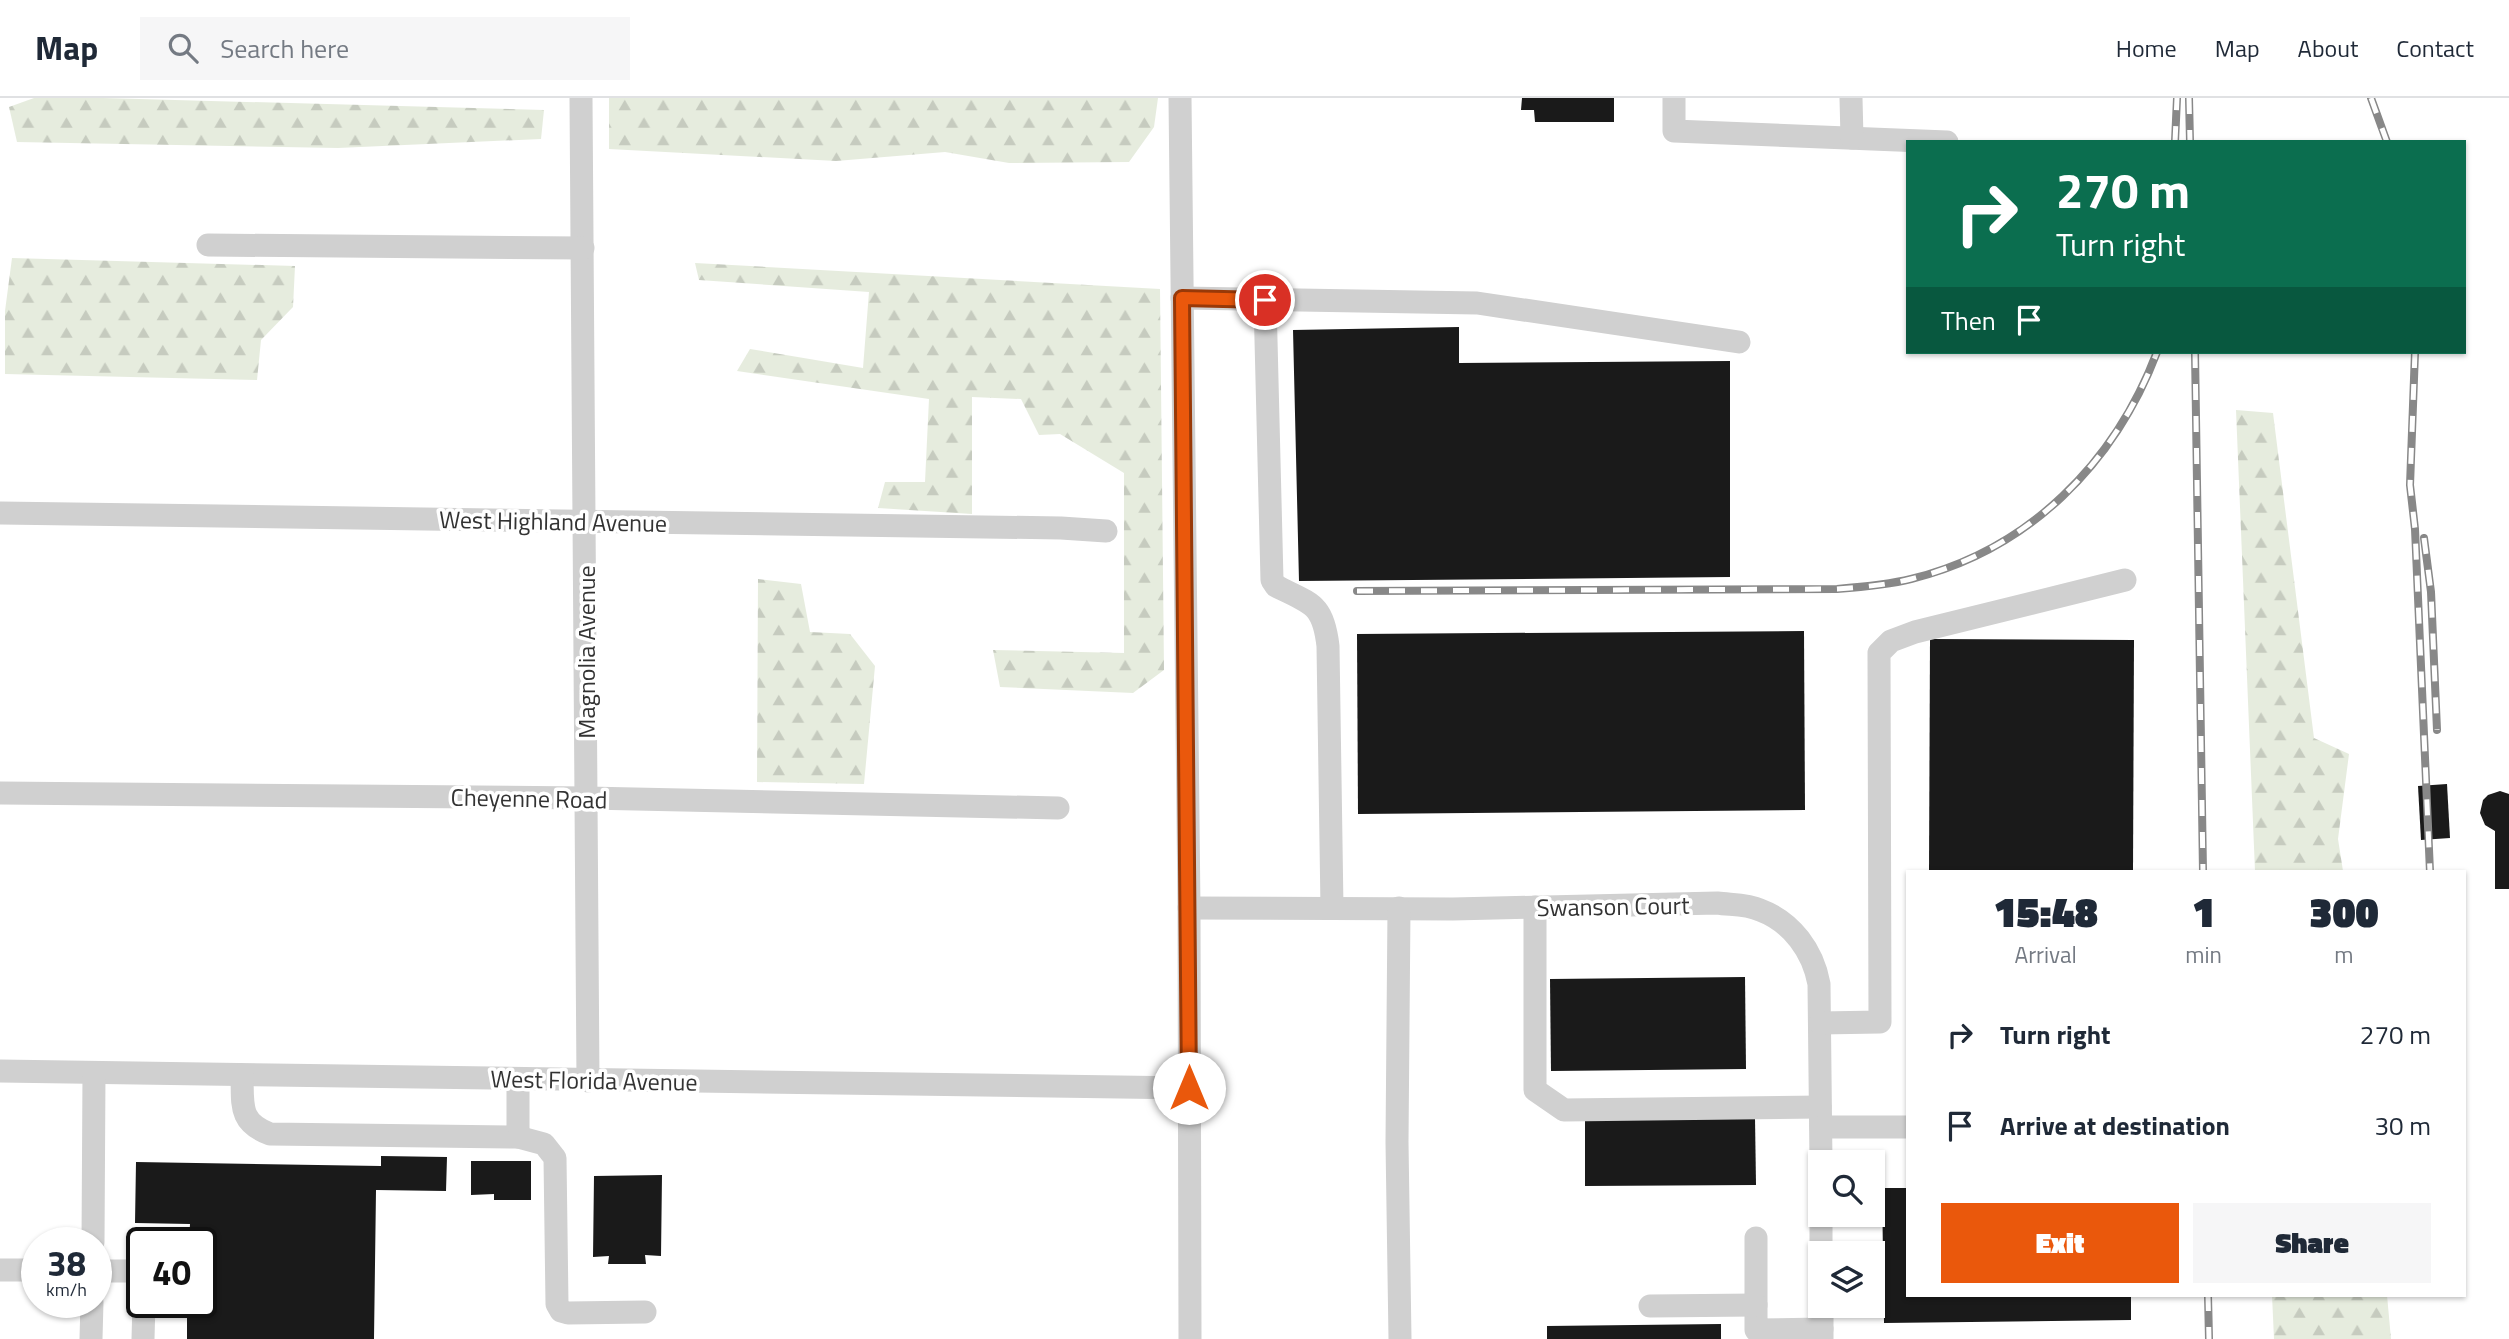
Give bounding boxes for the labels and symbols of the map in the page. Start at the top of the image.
pin [1235,270,1295,330]
street label: West Highland Avenue [439,501,667,541]
street label: Magnolia Avenue [568,565,604,739]
street label: Cheyenne Road [450,779,608,817]
street label: Swanson Court [1536,887,1690,925]
position arrow [1152,1051,1226,1125]
street label: West Florida Avenue [490,1060,698,1100]
speed limit sign: 40 [126,1227,217,1318]

